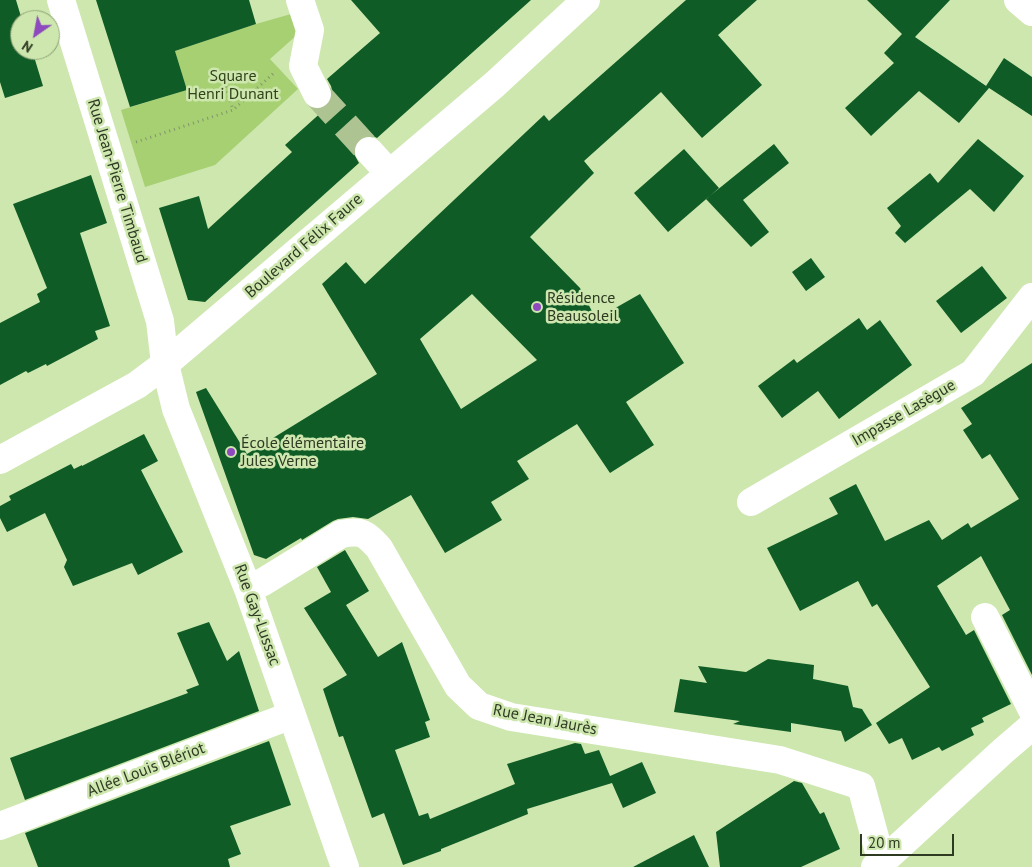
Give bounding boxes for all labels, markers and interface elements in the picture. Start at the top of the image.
north arrow [10,10,60,60]
text: N [19,37,36,57]
park label: Square Henri Dunant [187,66,279,104]
street label: Rue Jean-Pierre Timbaud [83,97,151,265]
street label: Boulevard Félix Faure [241,190,367,302]
place label: Résidence Beausoleil [547,288,618,326]
marker: Résidence Beausoleil [531,301,543,313]
street label: Impasse Lasègue [849,376,959,450]
place label: École élémentaire Jules Verne [241,433,364,471]
marker: École élémentaire Jules Verne [225,446,237,458]
street label: Rue Gay-Lussac [230,562,284,668]
street label: Rue Jean Jaurès [491,700,599,740]
street label: Allée Louis Blériot [84,739,208,801]
scale bar [862,824,956,856]
text: 20 m [868,833,901,852]

